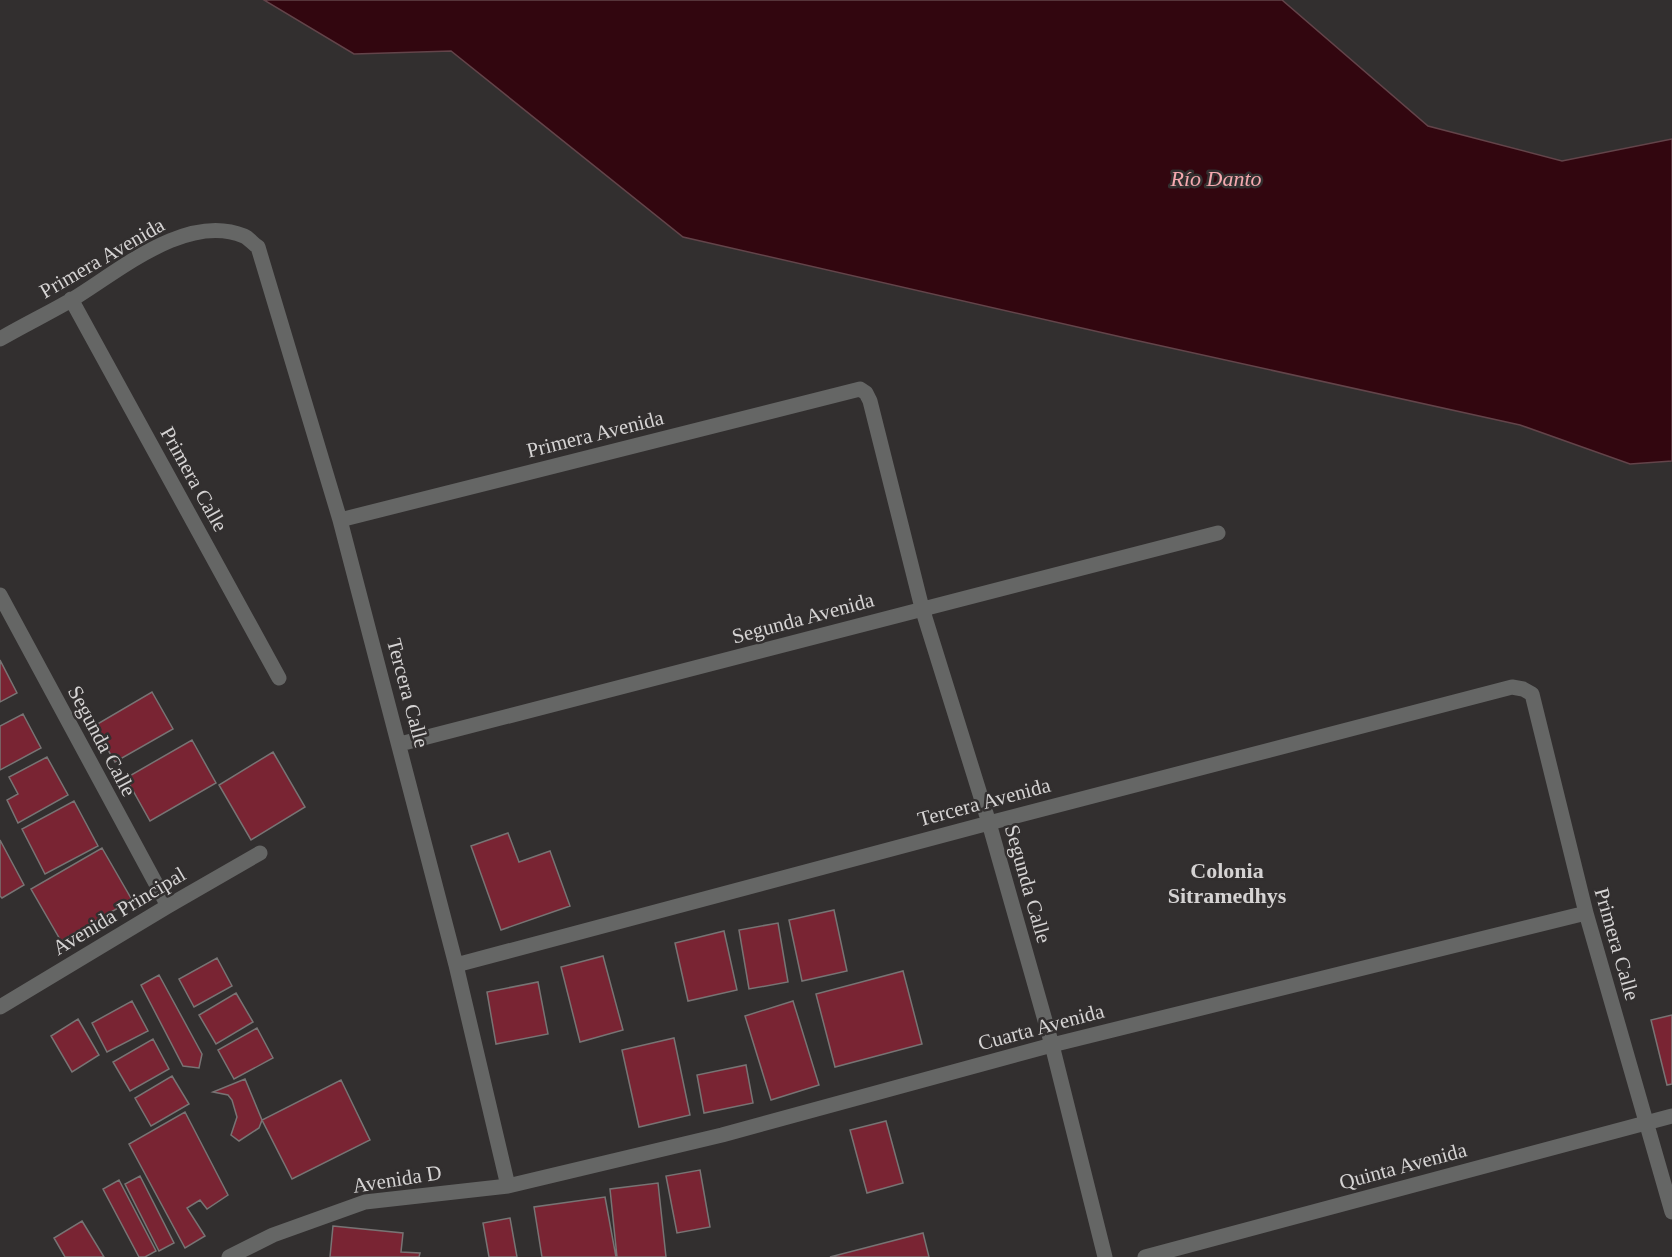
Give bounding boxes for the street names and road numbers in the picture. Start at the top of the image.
street label: Primera Avenida [35,212,169,303]
street label: Primera Avenida [524,405,667,463]
street label: Primera Calle [155,422,233,536]
street label: Segunda Avenida [729,587,877,648]
street label: Tercera Calle [382,636,434,750]
street label: Segunda Calle [63,682,141,800]
street label: Tercera Avenida [915,773,1054,831]
street label: Segunda Calle [1000,822,1056,946]
street label: Avenida Principal [48,862,190,960]
street label: Primera Calle [1589,885,1645,1003]
street label: Cuarta Avenida [975,998,1107,1055]
street label: Quinta Avenida [1337,1137,1470,1195]
street label: Avenida D [351,1160,443,1198]

